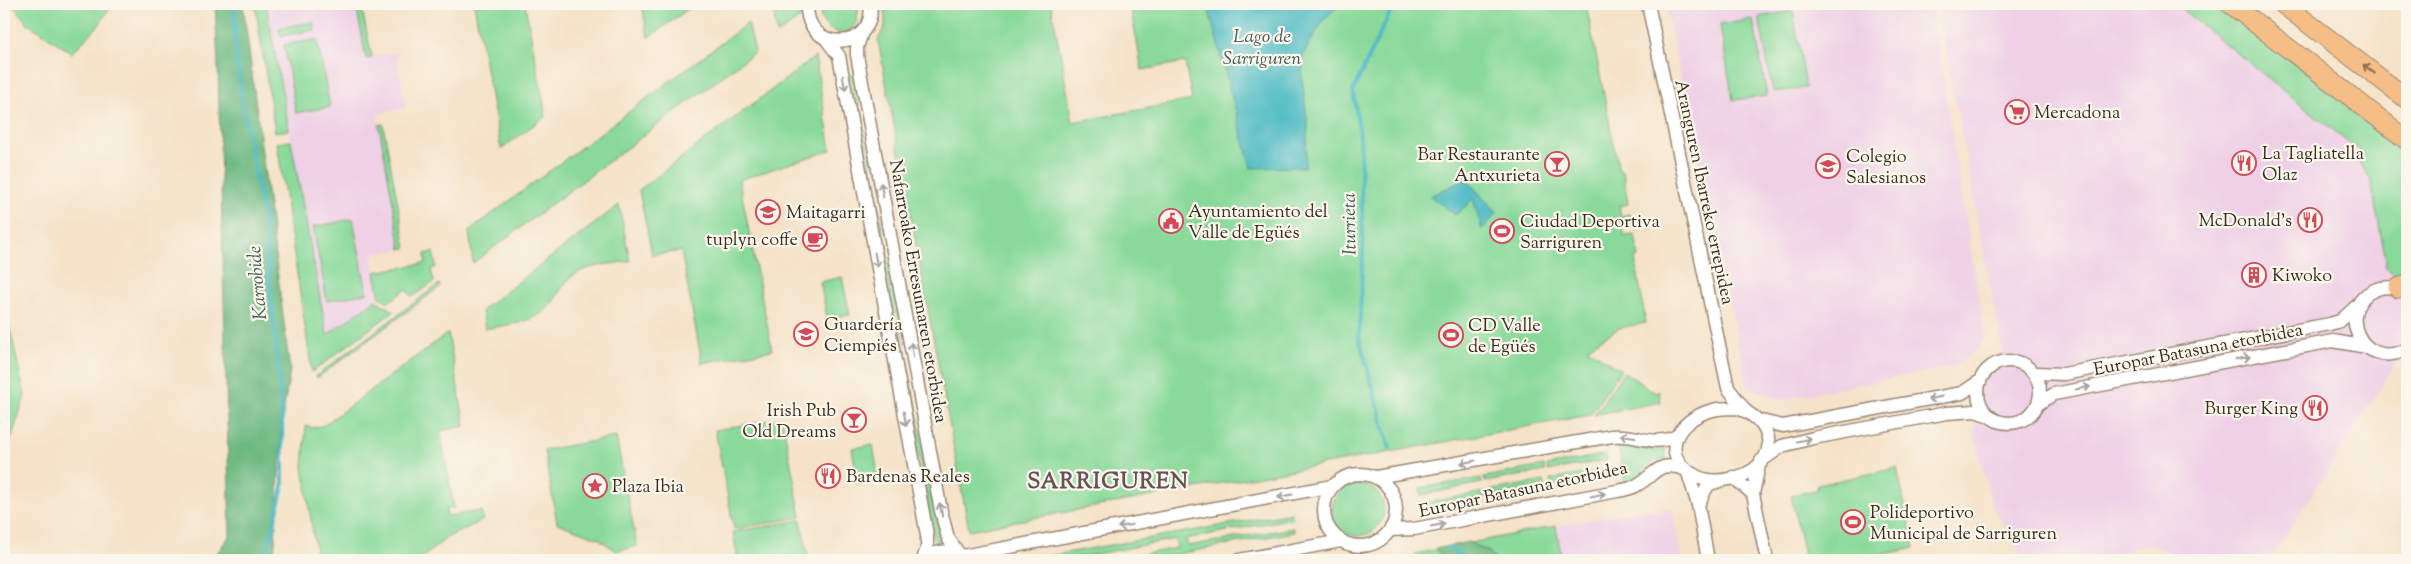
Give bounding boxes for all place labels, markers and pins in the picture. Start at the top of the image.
supermarket icon: Mercadona [2004,99,2030,125]
place label: Mercadona [2034,101,2120,127]
place label: La Tagliatella Olaz [2262,142,2364,189]
place label: Bar Restaurante Antxurieta [1418,143,1540,190]
place label: Colegio Salesianos [1846,145,1926,192]
restaurant icon: La Tagliatella Olaz [2231,150,2257,176]
bar icon: Bar Restaurante Antxurieta [1544,151,1570,177]
school or university icon: Colegio Salesianos [1815,153,1841,179]
school or university icon: Maitagarri [755,199,781,225]
place label: Ayuntamiento del Valle de Egüés [1188,200,1328,247]
place label: Maitagarri [786,201,866,227]
restaurant icon: McDonald's [2297,207,2323,233]
public building icon: Ayuntamiento del Valle de Egüés [1158,208,1184,234]
place label: McDonald's [2198,209,2292,235]
place label: Ciudad Deportiva Sarriguren [1520,210,1660,257]
sports icon: Ciudad Deportiva Sarriguren [1489,218,1515,244]
cafe icon: tuplyn coffe [802,226,828,252]
place label: tuplyn coffe [706,228,798,254]
building icon: Kiwoko [2241,262,2267,288]
place label: Kiwoko [2272,264,2332,290]
place label: Guardería Ciempiés [824,313,902,360]
place label: CD Valle de Egüés [1468,314,1541,361]
school or university icon: Guardería Ciempiés [793,321,819,347]
sports icon: CD Valle de Egüés [1438,322,1464,348]
restaurant icon: Burger King [2302,395,2328,421]
place label: Burger King [2204,397,2298,423]
place label: Irish Pub Old Dreams [742,399,836,446]
bar icon: Irish Pub Old Dreams [841,407,867,433]
restaurant icon: Bardenas Reales [815,463,841,489]
place label: Bardenas Reales [846,465,970,491]
place icon: Plaza Ibia [582,473,608,499]
place label: Plaza Ibia [612,475,684,501]
place label: Polideportivo Municipal de Sarriguren [1870,501,2057,548]
sports icon: Polideportivo Municipal de Sarriguren [1840,509,1866,535]

